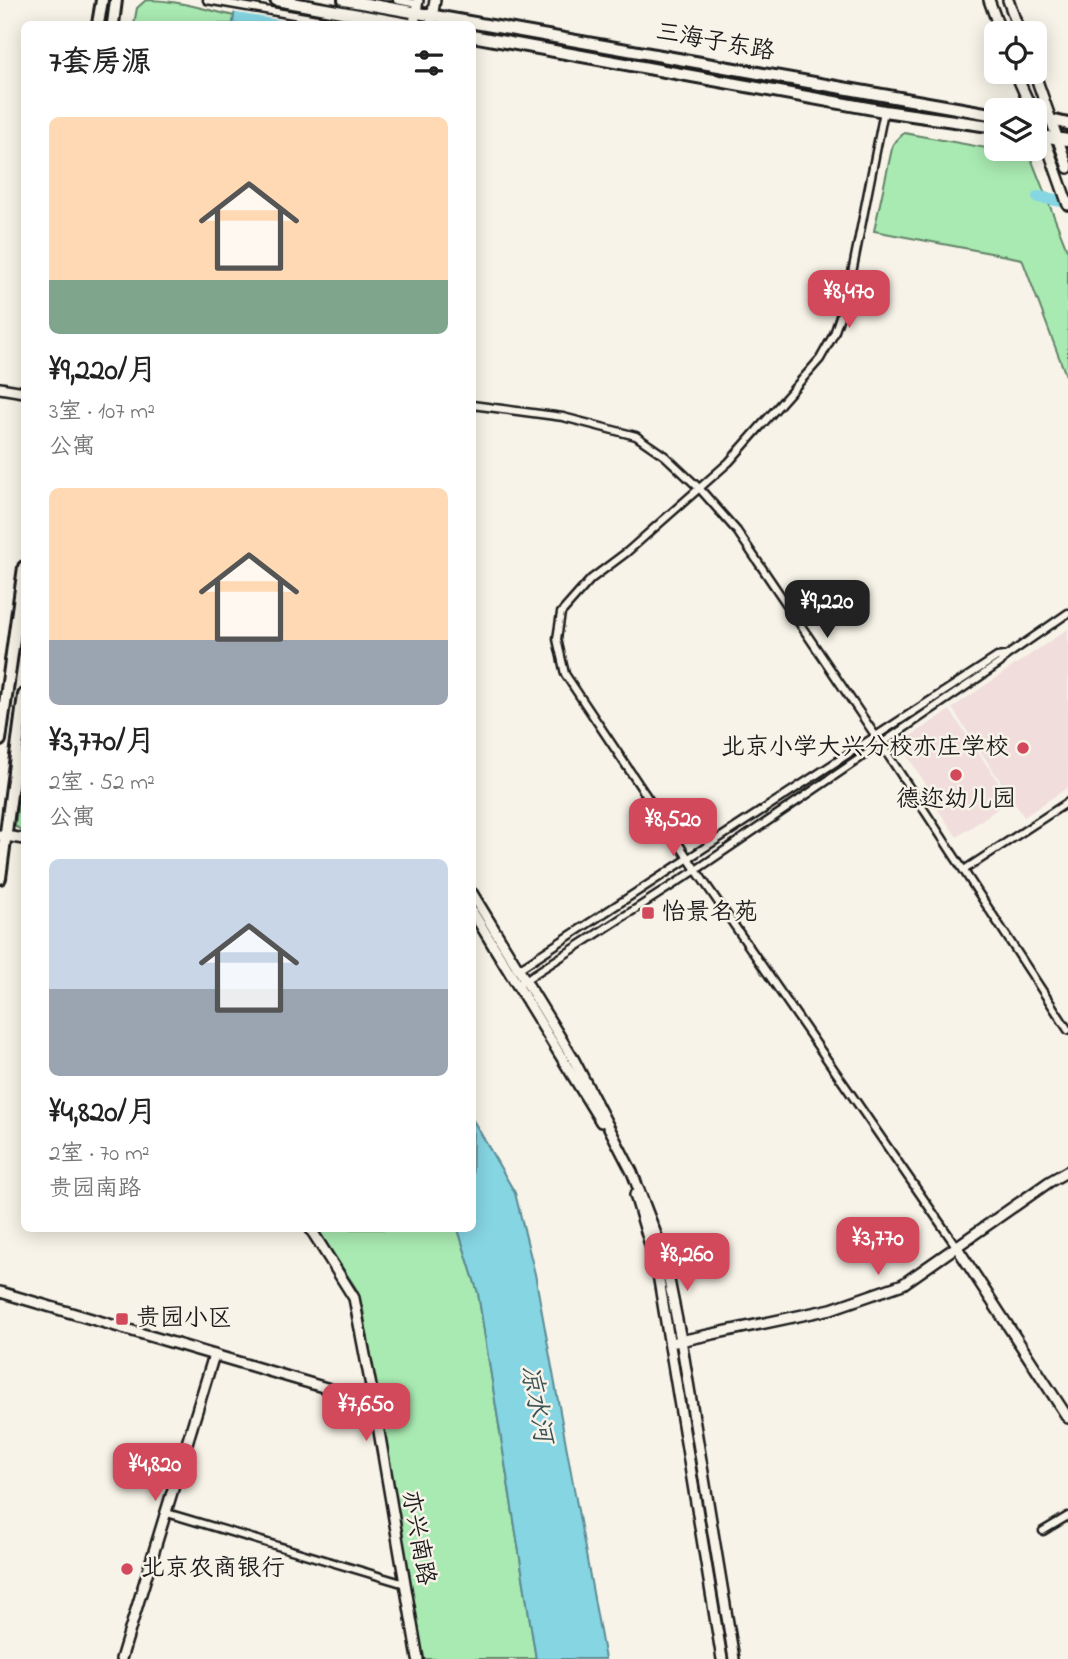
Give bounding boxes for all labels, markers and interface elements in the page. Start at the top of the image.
street label: 三海子东路 [653,15,777,71]
map controls [984,21,1047,161]
button: locate [984,21,1047,84]
text: 7套房源 [49,42,151,86]
icon: filters [410,44,448,82]
button: layers [984,98,1047,161]
icon: home [186,163,312,289]
pin: ¥8,470 [792,270,906,330]
text: ¥8,470 [824,276,874,309]
text: ¥9,220/月 [49,350,157,394]
text: 3室 · 107 m² [49,396,155,429]
text: 公寓 [49,431,95,464]
icon: home [186,534,312,660]
pin: ¥9,220 [770,580,884,640]
text: ¥9,220 [801,586,853,619]
text: ¥3,770/月 [49,721,155,765]
place label: 北京小学大兴分校亦庄学校 [721,731,1009,766]
marker: 北京小学大兴分校亦庄学校 [1015,740,1031,756]
text: 2室 · 52 m² [49,767,155,800]
marker: 德迩幼儿园 [948,767,964,783]
place label: 德迩幼儿园 [896,783,1016,818]
pin: ¥8,520 [616,798,730,858]
text: 公寓 [49,802,95,835]
text: ¥8,520 [645,804,701,837]
place label: 怡景名苑 [662,896,758,931]
icon: home [186,905,312,1031]
marker: 怡景名苑 [640,905,656,921]
text: ¥4,820/月 [49,1092,157,1136]
text: 2室 · 70 m² [49,1138,150,1171]
text: 贵园南路 [49,1173,141,1206]
pin: ¥3,770 [821,1218,935,1277]
text: ¥3,770 [852,1223,904,1256]
pin: ¥8,260 [630,1234,744,1293]
text: ¥8,260 [660,1239,714,1272]
place label: 贵园小区 [136,1302,232,1337]
marker: 贵园小区 [114,1311,130,1327]
water label: 凉水河 [509,1362,562,1450]
pin: ¥7,650 [309,1384,423,1443]
text: ¥7,650 [338,1389,394,1422]
pin: ¥4,820 [98,1444,212,1503]
text: ¥4,820 [129,1449,181,1482]
street label: 亦兴南路 [391,1488,443,1588]
place label: 北京农商银行 [141,1552,285,1587]
marker: 北京农商银行 [119,1561,135,1577]

